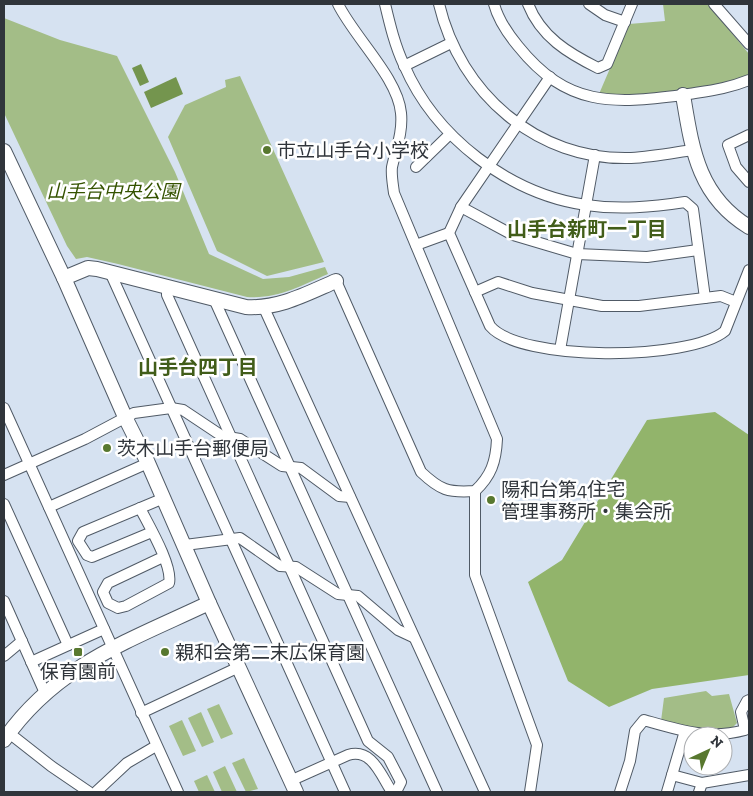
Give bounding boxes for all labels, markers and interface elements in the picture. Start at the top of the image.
place label: 市立山手台小学校 [277,139,429,162]
marker: 市立山手台小学校 [261,144,273,156]
park label: 山手台中央公園 [46,180,182,203]
district label: 山手台新町一丁目 [507,217,667,241]
district label: 山手台四丁目 [138,355,258,379]
place label: 茨木山手台郵便局 [117,437,269,460]
marker: 茨木山手台郵便局 [101,442,113,454]
place label: 陽和台第4住宅 管理事務所・集会所 [501,478,672,523]
marker: 陽和台第4住宅 管理事務所・集会所 [485,494,497,506]
place label: 親和会第二末広保育園 [175,641,365,664]
marker: 保育園前 [72,646,84,658]
marker: 親和会第二末広保育園 [159,646,171,658]
place label: 保育園前 [40,660,116,683]
north arrow [683,726,733,776]
text: N [707,732,727,752]

